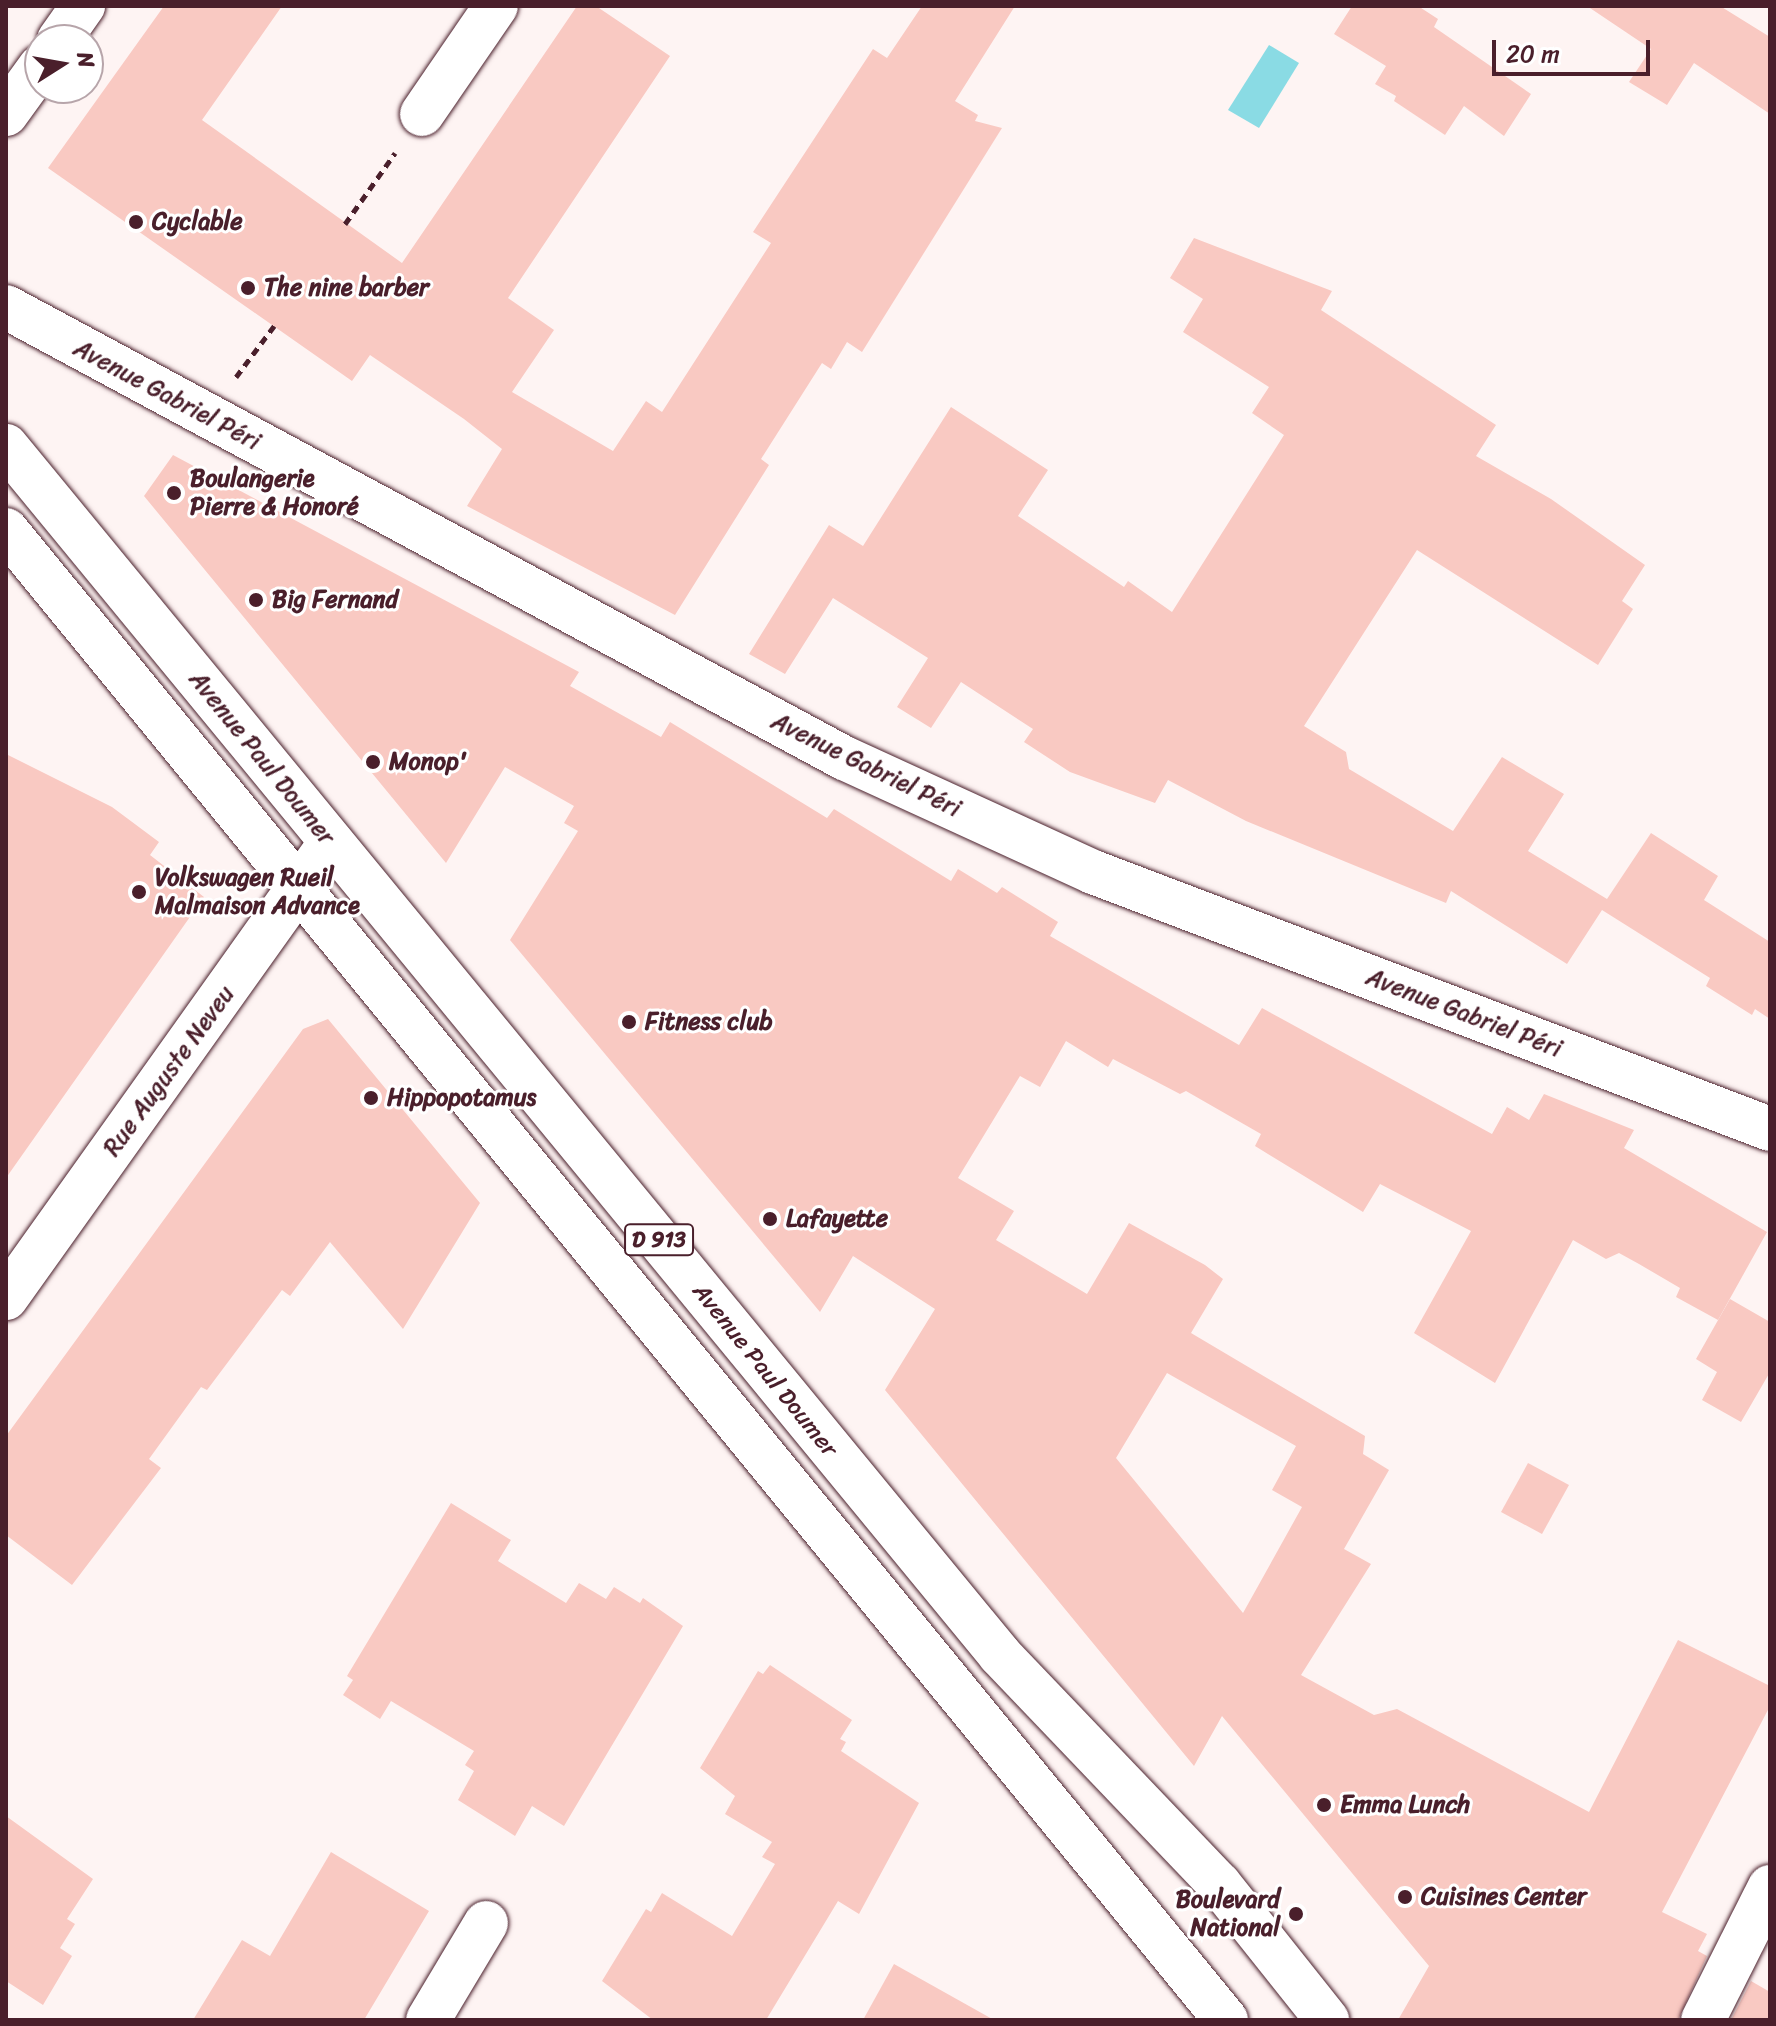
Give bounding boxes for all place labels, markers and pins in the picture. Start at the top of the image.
place label: Cyclable [152,208,243,236]
marker: Cyclable [127,213,145,231]
place label: The nine barber [264,274,430,302]
marker: The nine barber [239,279,257,297]
place label: Boulangerie Pierre & Honoré [190,465,359,521]
marker: Boulangerie Pierre & Honoré [165,484,183,502]
place label: Big Fernand [272,586,398,614]
marker: Big Fernand [247,591,265,609]
place label: Monop' [389,748,468,776]
marker: Monop' [364,753,382,771]
place label: Volkswagen Rueil Malmaison Advance [155,864,361,920]
marker: Volkswagen Rueil Malmaison Advance [130,883,148,901]
place label: Fitness club [645,1008,772,1036]
marker: Fitness club [620,1013,638,1031]
place label: Hippopotamus [387,1084,536,1112]
marker: Hippopotamus [362,1089,380,1107]
place label: Lafayette [786,1205,888,1233]
marker: Lafayette [761,1210,779,1228]
place label: Emma Lunch [1340,1791,1470,1819]
marker: Emma Lunch [1315,1796,1333,1814]
place label: Cuisines Center [1421,1883,1587,1911]
place label: Boulevard National [1176,1886,1280,1942]
marker: Cuisines Center [1396,1888,1414,1906]
marker: Boulevard National [1287,1905,1305,1923]

